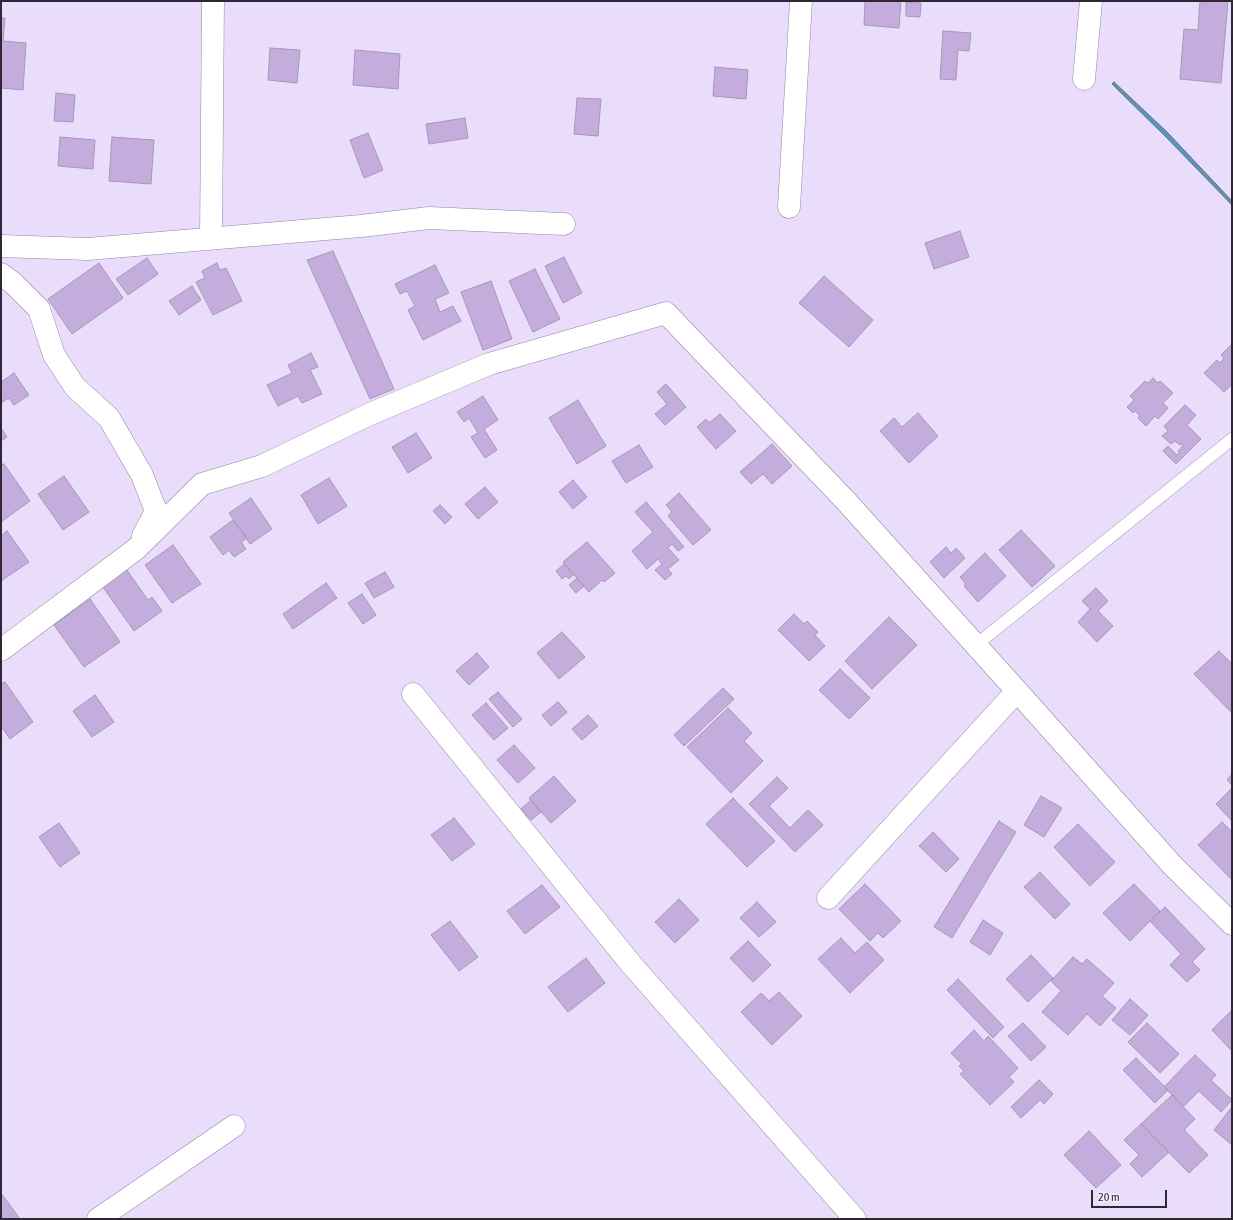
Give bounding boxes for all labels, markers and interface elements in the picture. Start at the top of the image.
scale bar [1093,1182,1169,1208]
text: 20 m [1098,1190,1120,1204]

